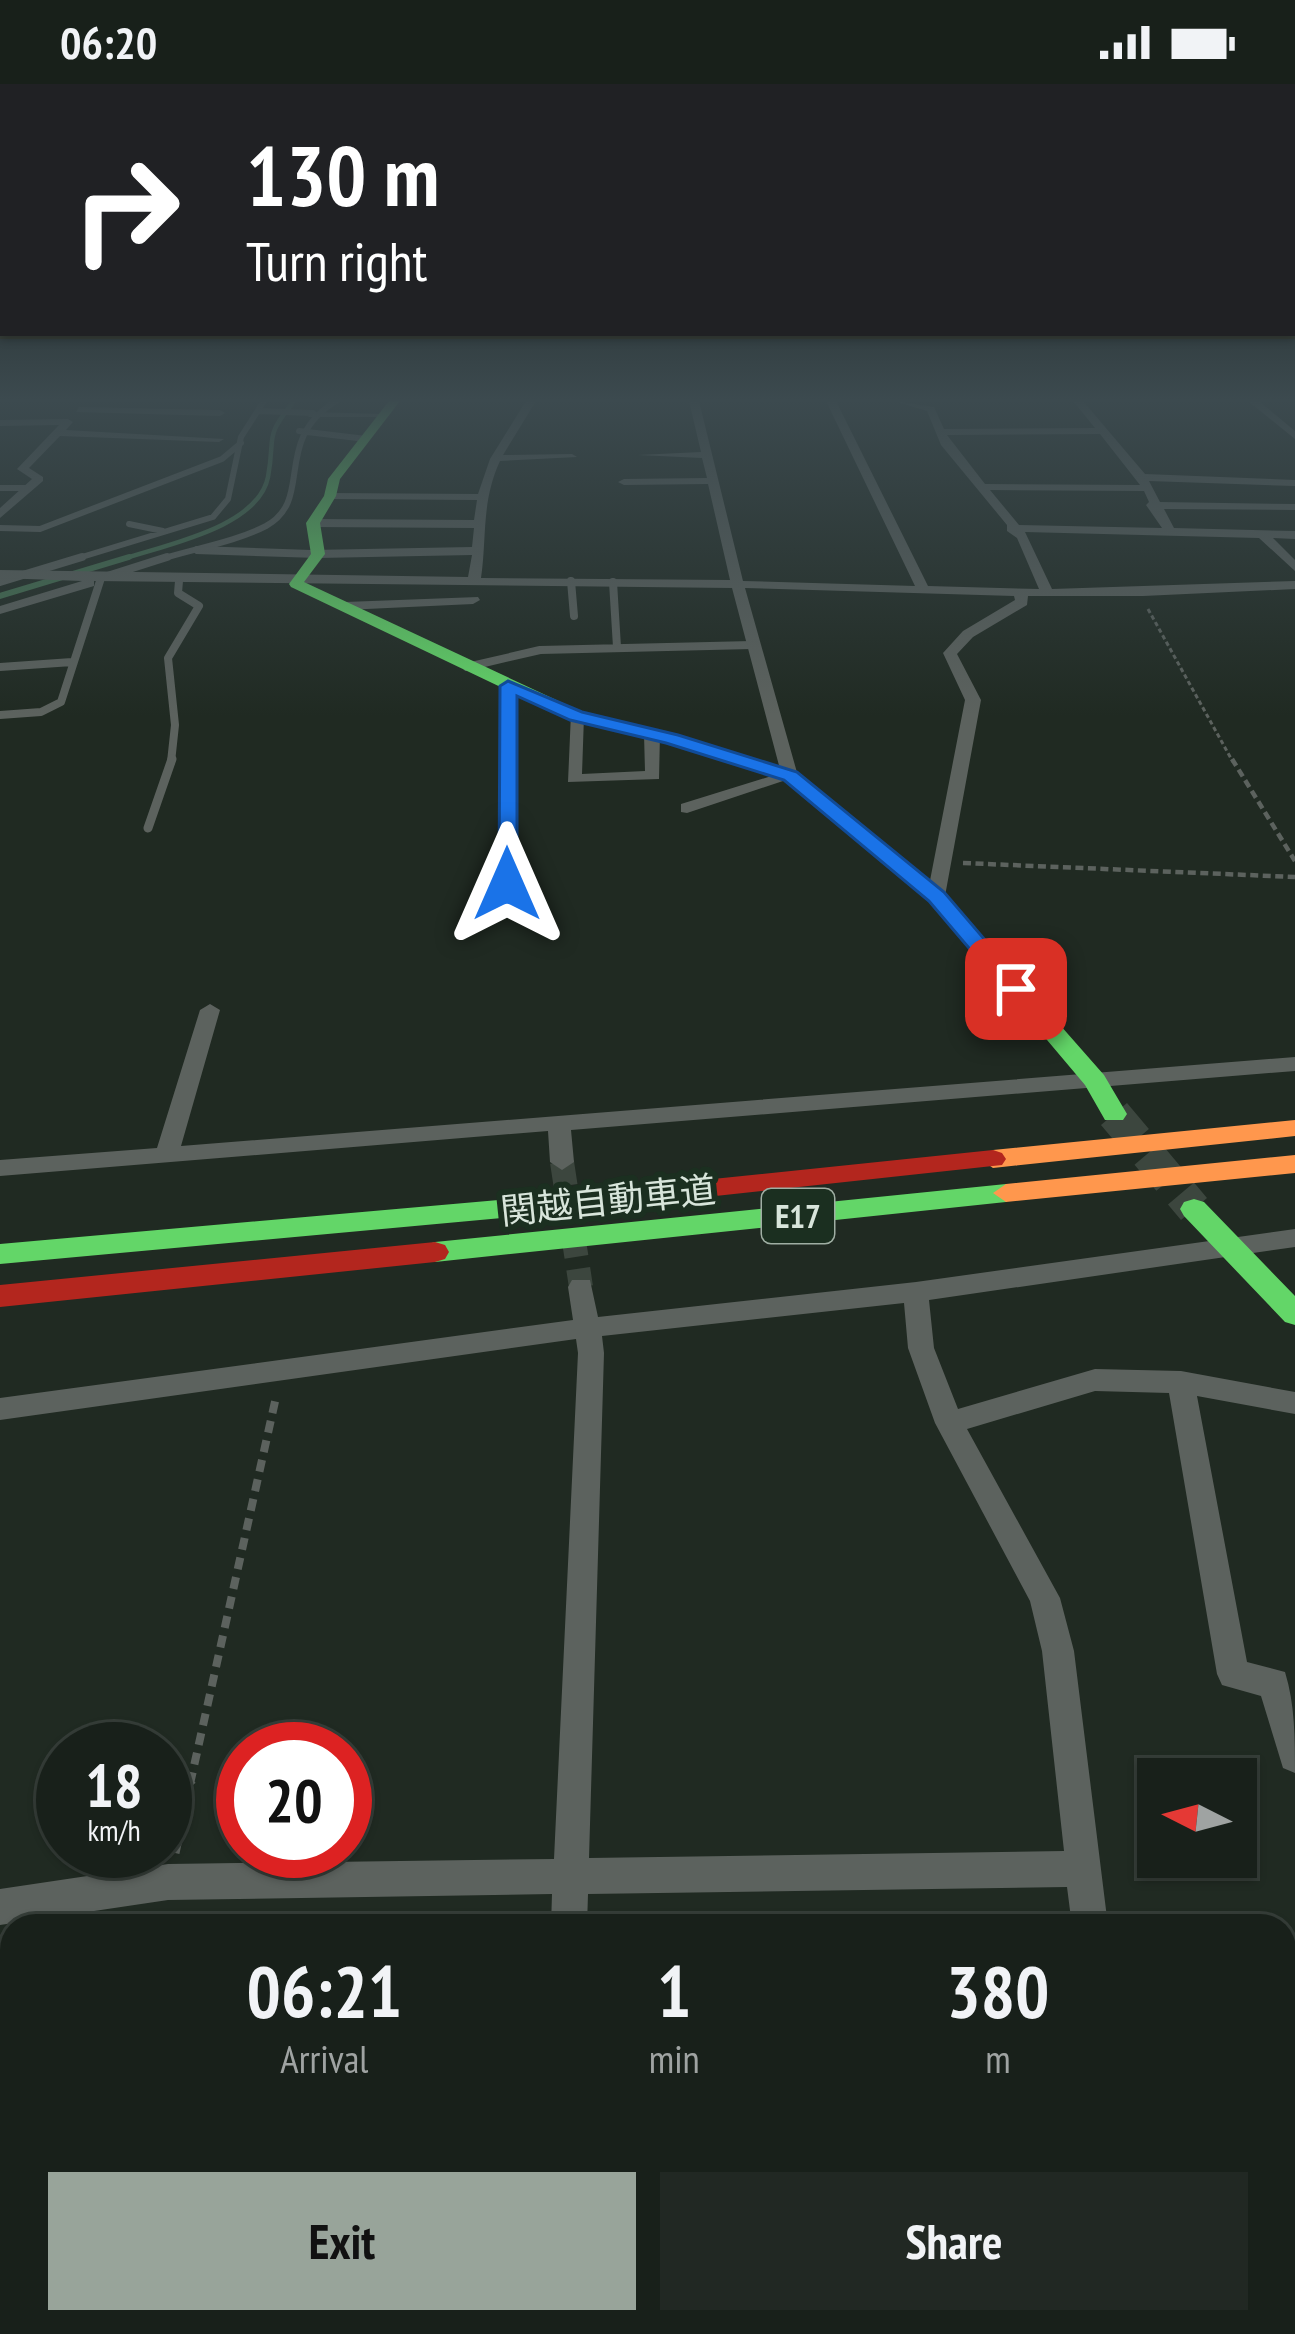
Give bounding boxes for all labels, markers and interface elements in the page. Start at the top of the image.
text: 06:20 [60,13,157,71]
text: 130 m [246,120,439,229]
icon: right [48,132,204,288]
text: Turn right [246,226,427,296]
position arrow [444,821,570,947]
pin [965,938,1067,1040]
icon: arrive [983,956,1049,1022]
street label: 関越自動車道 [498,1165,718,1234]
road number: E17 [762,1189,834,1243]
speed limit sign: 20 [216,1722,372,1878]
text: 18 [85,1746,143,1824]
north arrow [1137,1758,1257,1878]
map controls [1137,1758,1257,1878]
text: km/h [87,1810,141,1849]
text: 06:21 [247,1944,402,2037]
text: 1 [657,1944,691,2037]
text: 380 [946,1944,1049,2037]
text: Arrival [280,2033,368,2084]
text: min [649,2033,700,2084]
text: m [985,2033,1011,2084]
button: Exit [48,2172,636,2310]
button: Share [660,2172,1248,2310]

